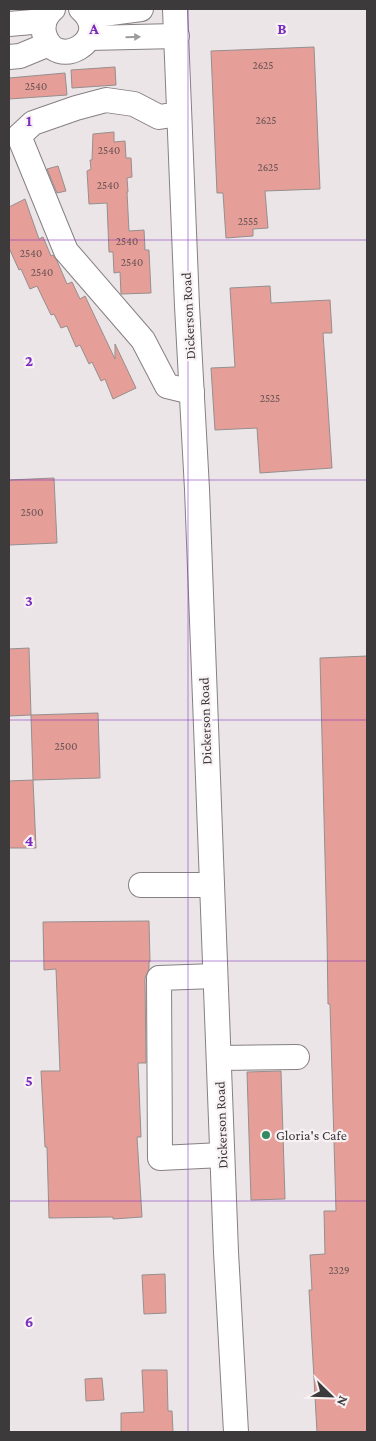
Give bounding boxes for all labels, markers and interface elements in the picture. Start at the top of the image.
text: A [88,20,99,37]
text: B [277,20,287,37]
one-way arrow [125,33,141,41]
house number: 2625 [252,59,274,71]
house number: 2540 [25,80,47,92]
text: 1 [26,112,32,129]
house number: 2625 [255,114,277,126]
house number: 2540 [98,144,120,156]
house number: 2625 [257,161,279,173]
house number: 2540 [97,179,119,191]
house number: 2555 [238,215,258,227]
house number: 2540 [116,235,138,247]
house number: 2540 [20,247,42,259]
house number: 2540 [121,256,143,268]
house number: 2540 [31,266,53,278]
street label: Dickerson Road [178,271,198,360]
text: 2 [25,352,33,369]
house number: 2525 [260,392,280,404]
house number: 2500 [21,506,43,518]
text: 3 [25,592,33,609]
street label: Dickerson Road [195,676,215,765]
house number: 2500 [55,740,77,752]
text: 4 [25,832,34,849]
text: 5 [25,1072,33,1089]
street label: Dickerson Road [211,1080,231,1169]
place label: Gloria's Cafe [276,1127,347,1143]
marker: Gloria's Cafe [260,1129,272,1141]
house number: 2329 [328,1264,350,1276]
text: 6 [25,1313,33,1330]
north arrow [306,1371,356,1421]
text: N [334,1394,352,1409]

